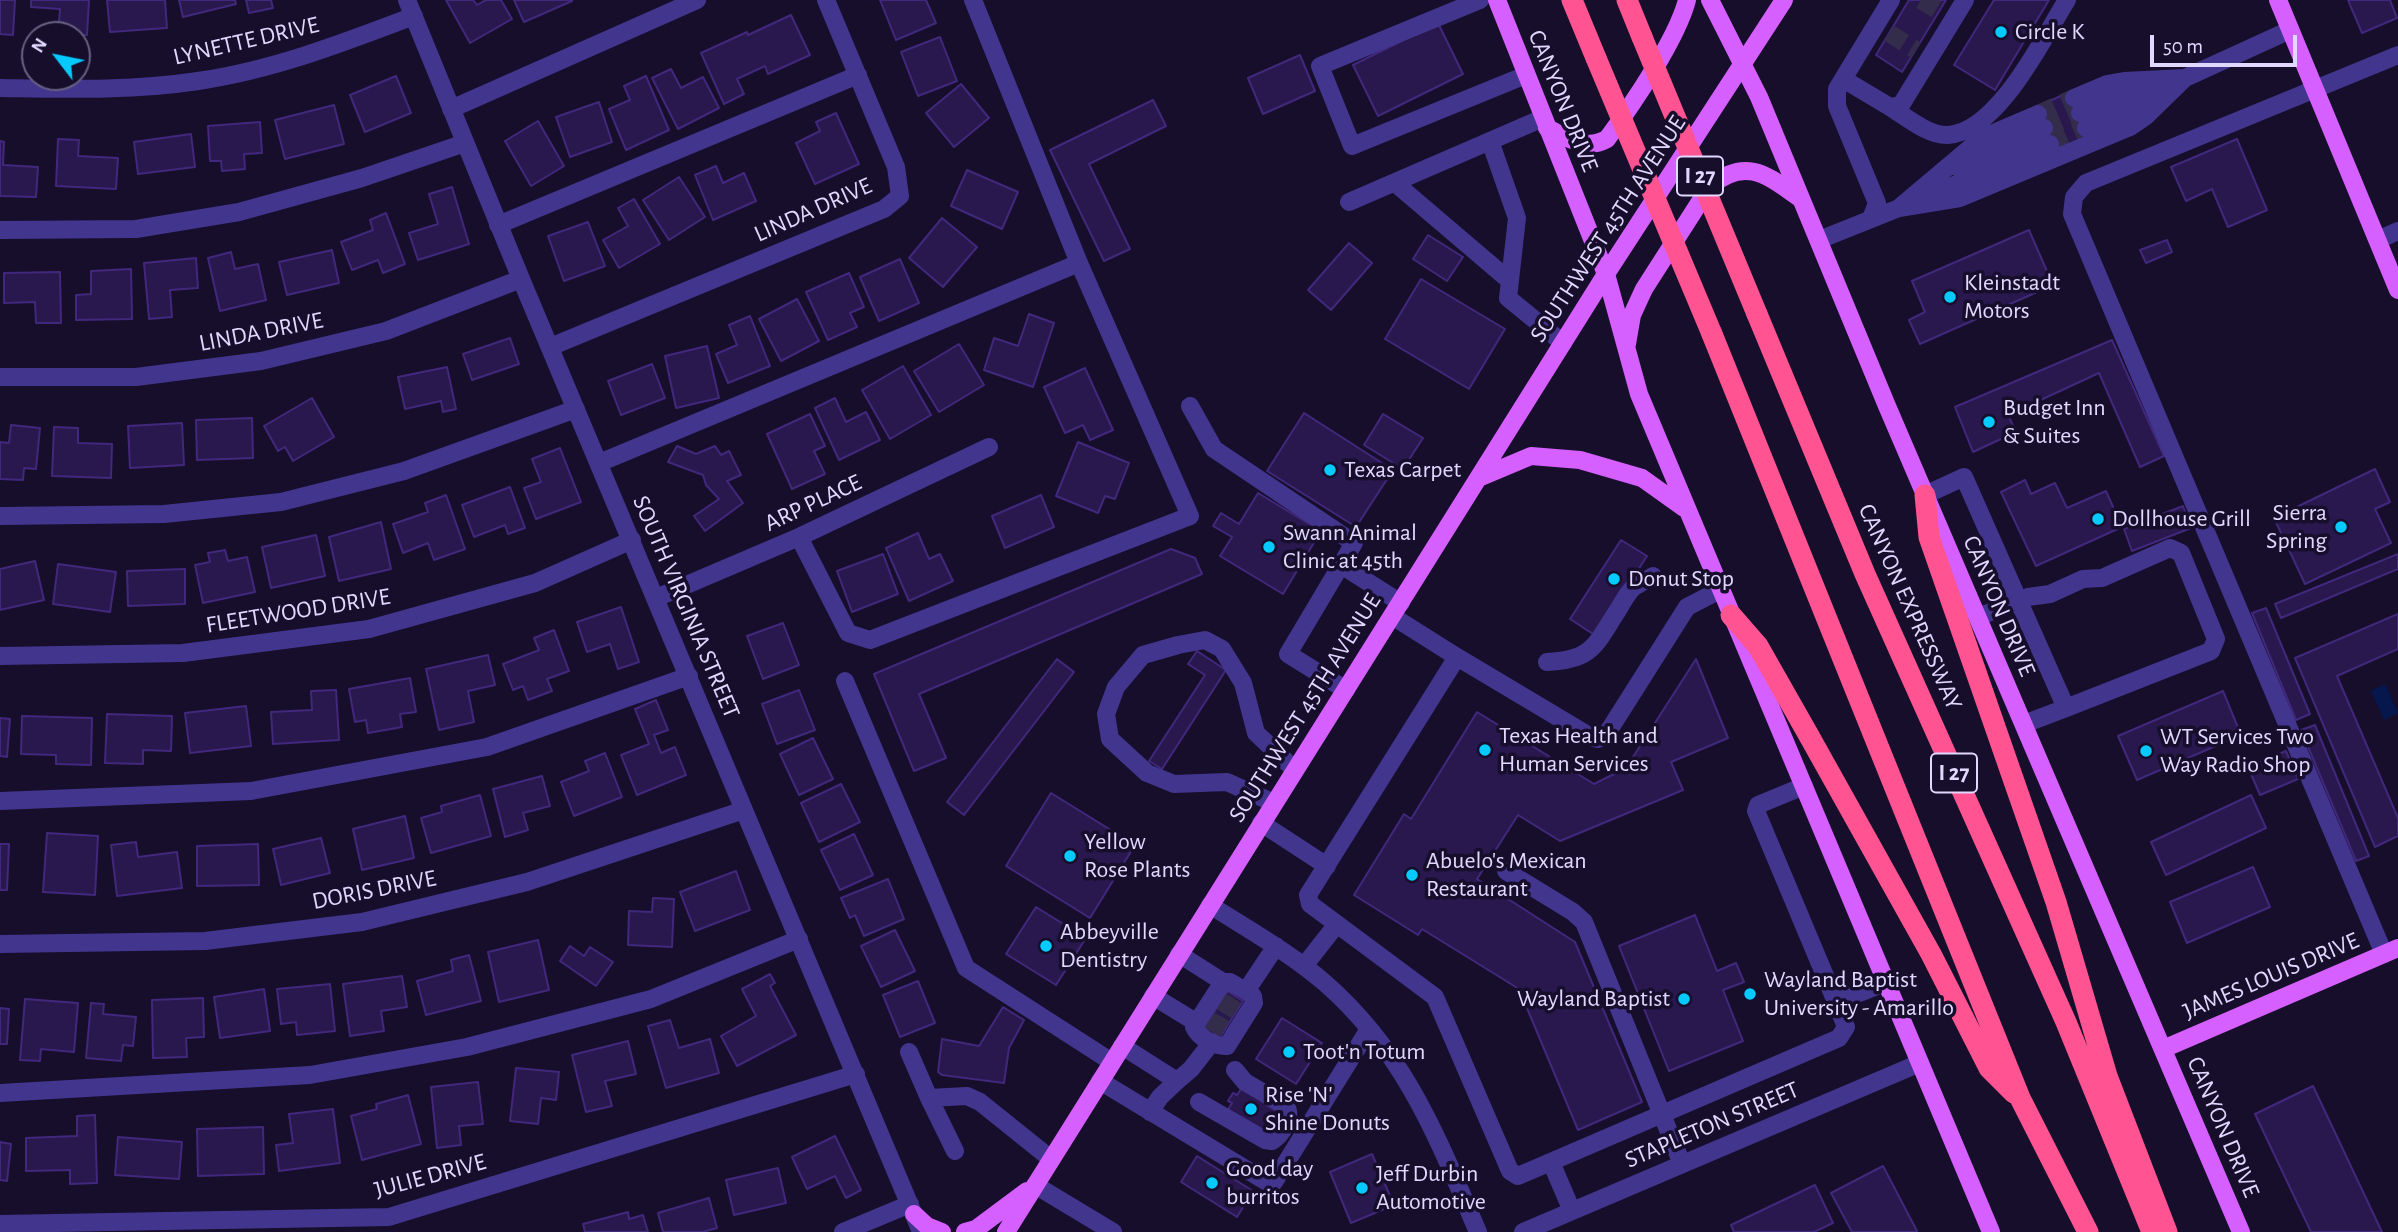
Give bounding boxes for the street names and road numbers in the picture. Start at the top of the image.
street label: LYNETTE DRIVE [170,10,322,72]
street label: CANYON DRIVE [1522,26,1604,176]
street label: SOUTHWEST 45TH AVENUE [1524,110,1692,348]
road number: I 27 [1677,156,1723,196]
street label: LINDA DRIVE [750,171,876,249]
street label: LINDA DRIVE [197,306,325,358]
street label: ARP PLACE [760,468,866,538]
street label: SOUTH VIRGINIA STREET [626,491,746,723]
street label: CANYON EXPRESSWAY [1852,500,1968,714]
street label: CANYON DRIVE [1956,531,2042,681]
street label: FLEETWOOD DRIVE [204,582,392,640]
street label: SOUTHWEST 45TH AVENUE [1223,588,1387,828]
road number: I 27 [1931,754,1977,792]
street label: DORIS DRIVE [310,864,438,916]
street label: JAMES LOUIS DRIVE [2179,926,2363,1026]
street label: CANYON DRIVE [2180,1052,2266,1202]
street label: STAPLETON STREET [1620,1075,1804,1175]
street label: JULIE DRIVE [371,1147,489,1205]

